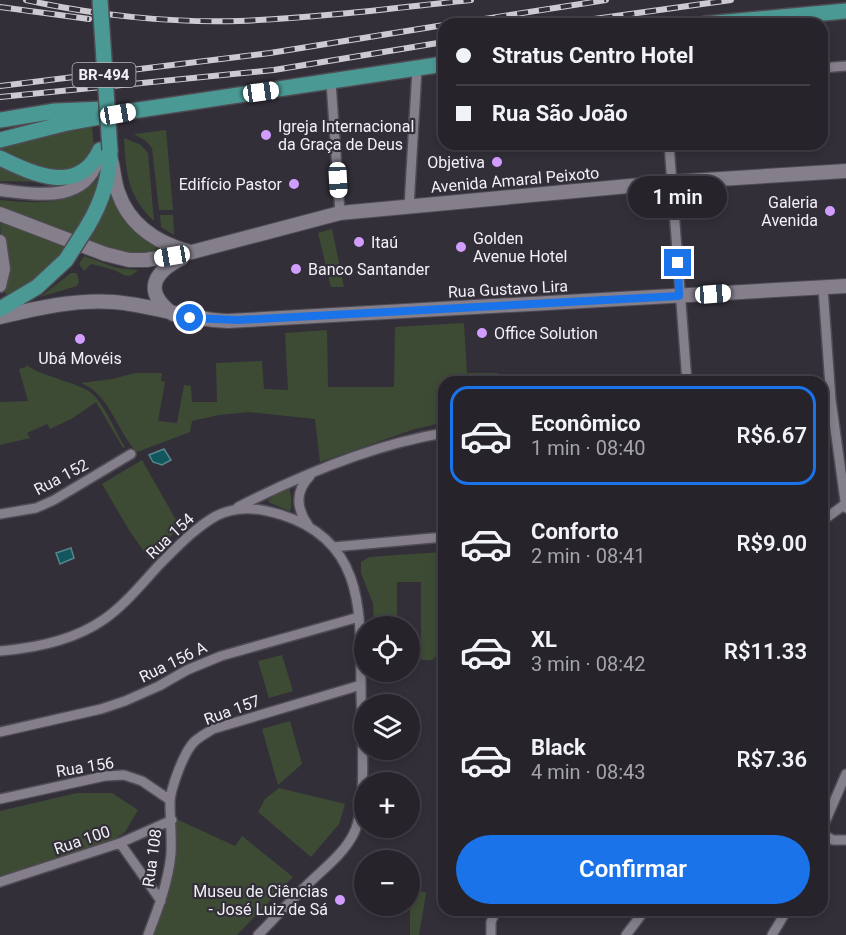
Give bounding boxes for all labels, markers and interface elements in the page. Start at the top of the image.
text: Stratus Centro Hotel [492,43,694,68]
road number: BR-494 [72,63,136,87]
car [242,81,280,103]
text: Rua São João [492,101,628,126]
car [99,102,137,126]
place label: Igreja Internacional da Graça de Deus [278,117,414,154]
marker: Igreja Internacional da Graça de Deus [259,128,273,142]
place label: Objetiva [427,153,485,172]
marker: Objetiva [490,155,504,169]
car [328,162,348,198]
street label: Avenida Amaral Peixoto [430,163,600,197]
place label: Edifício Pastor [179,175,283,194]
callout: 1 min [628,176,728,218]
marker: Edifício Pastor [287,177,301,191]
text: 1 min [652,185,703,209]
place label: Galeria Avenida [761,193,818,230]
marker: Galeria Avenida [823,204,837,218]
place label: Golden Avenue Hotel [473,229,567,266]
place label: Itaú [371,233,398,252]
marker: Itaú [352,235,366,249]
marker: Golden Avenue Hotel [454,240,468,254]
car [153,244,191,268]
route end [664,249,691,276]
place label: Banco Santander [308,260,430,279]
marker: Banco Santander [289,262,303,276]
street label: Rua Gustavo Lira [447,276,569,302]
car [694,284,732,304]
route start [176,304,203,331]
place label: Office Solution [494,324,598,343]
marker: Office Solution [475,326,489,340]
marker: Ubá Movéis [73,332,87,346]
place label: Ubá Movéis [38,349,122,368]
icon: car [459,409,513,463]
text: Econômico [531,411,641,436]
text: R$6.67 [736,423,807,448]
text: 1 min · 08:40 [531,436,646,460]
street label: Rua 152 [31,455,91,499]
street label: Rua 154 [142,509,198,563]
icon: car [459,517,513,571]
text: Conforto [531,519,619,544]
text: R$9.00 [736,531,807,556]
text: 2 min · 08:41 [531,544,646,568]
map controls [354,616,420,916]
button: locate [354,616,420,682]
icon: car [459,625,513,679]
text: XL [531,627,557,652]
street label: Rua 156 A [136,637,210,686]
text: R$11.33 [724,639,807,664]
text: 3 min · 08:42 [531,652,646,676]
street label: Rua 157 [201,691,263,729]
button: layers [354,694,420,760]
icon: car [459,733,513,787]
text: Black [531,735,586,760]
text: R$7.36 [736,747,807,772]
street label: Rua 156 [55,753,115,781]
text: 4 min · 08:43 [531,760,646,784]
button: + [354,772,420,838]
street label: Rua 100 [51,822,113,858]
street label: Rua 108 [139,828,165,888]
button: Confirmar [456,835,810,904]
button: − [354,850,420,916]
place label: Museu de Ciências - José Luiz de Sá [193,882,328,919]
marker: Museu de Ciências - José Luiz de Sá [333,893,347,907]

